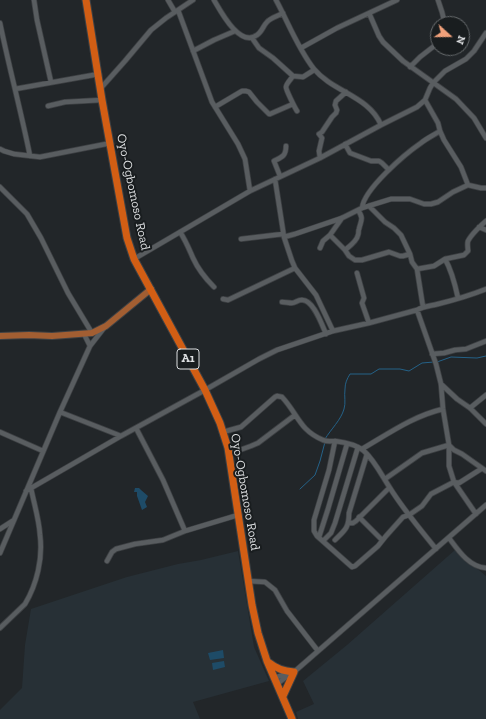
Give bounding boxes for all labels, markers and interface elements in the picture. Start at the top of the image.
north arrow [430,16,470,56]
text: N [453,34,468,46]
street label: Oyo-Ogbomoso Road [113,132,153,252]
road number: A1 [177,349,199,369]
street label: Oyo-Ogbomoso Road [227,432,263,552]

